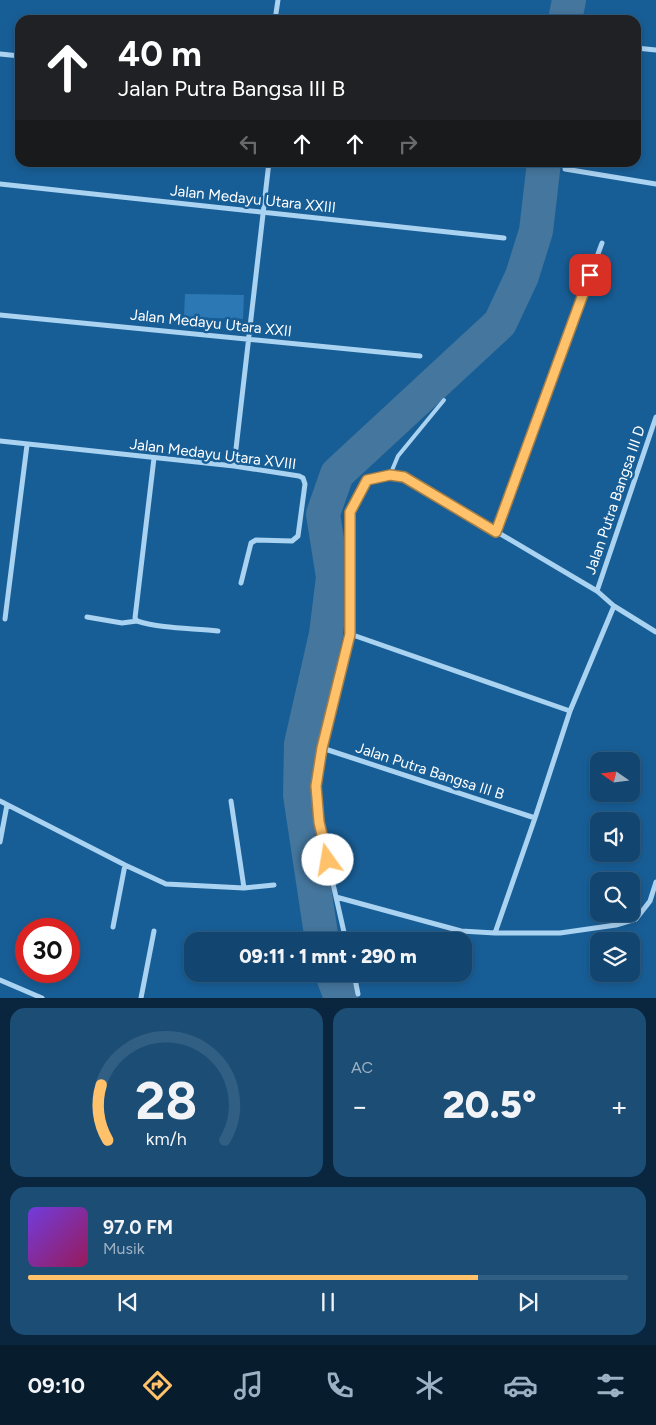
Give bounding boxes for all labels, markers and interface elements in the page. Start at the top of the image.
text: 40 m [118,33,202,75]
icon: ahead [35,35,100,100]
text: Jalan Putra Bangsa III B [118,75,345,102]
icon: left [235,130,263,158]
icon: ahead [288,130,316,158]
icon: ahead [341,130,369,158]
icon: right [394,130,422,158]
street label: Jalan Medayu Utara XXIII [169,181,337,217]
pin [569,254,611,296]
icon: arrive [576,261,604,289]
street label: Jalan Medayu Utara XXII [129,306,293,340]
street label: Jalan Putra Bangsa III D [581,423,649,577]
street label: Jalan Medayu Utara XVIII [129,435,297,473]
street label: Jalan Putra Bangsa III B [354,739,506,803]
north arrow [590,752,640,802]
map controls [590,752,640,982]
button: sound [590,812,640,862]
position arrow [301,833,353,885]
button: search [590,872,640,922]
speed limit sign: 30 [15,918,80,983]
button: layers [590,932,640,982]
text: 09:11 · 1 mnt · 290 m [239,945,417,968]
text: AC [351,1058,373,1077]
text: 28 [136,1070,197,1132]
text: 20.5° [442,1082,537,1128]
text: − [351,1089,368,1123]
text: + [611,1089,628,1123]
text: km/h [146,1128,187,1149]
text: 97.0 FM [103,1216,173,1239]
text: Musik [103,1239,144,1258]
icon: previous [114,1288,142,1316]
icon: pause [314,1288,342,1316]
icon: next [514,1288,542,1316]
icon: directions [140,1368,175,1403]
icon: music [231,1368,266,1403]
icon: phone [322,1368,357,1403]
icon: climate [412,1368,447,1403]
icon: car [503,1368,538,1403]
icon: filters [593,1368,628,1403]
text: 09:10 [28,1372,85,1399]

